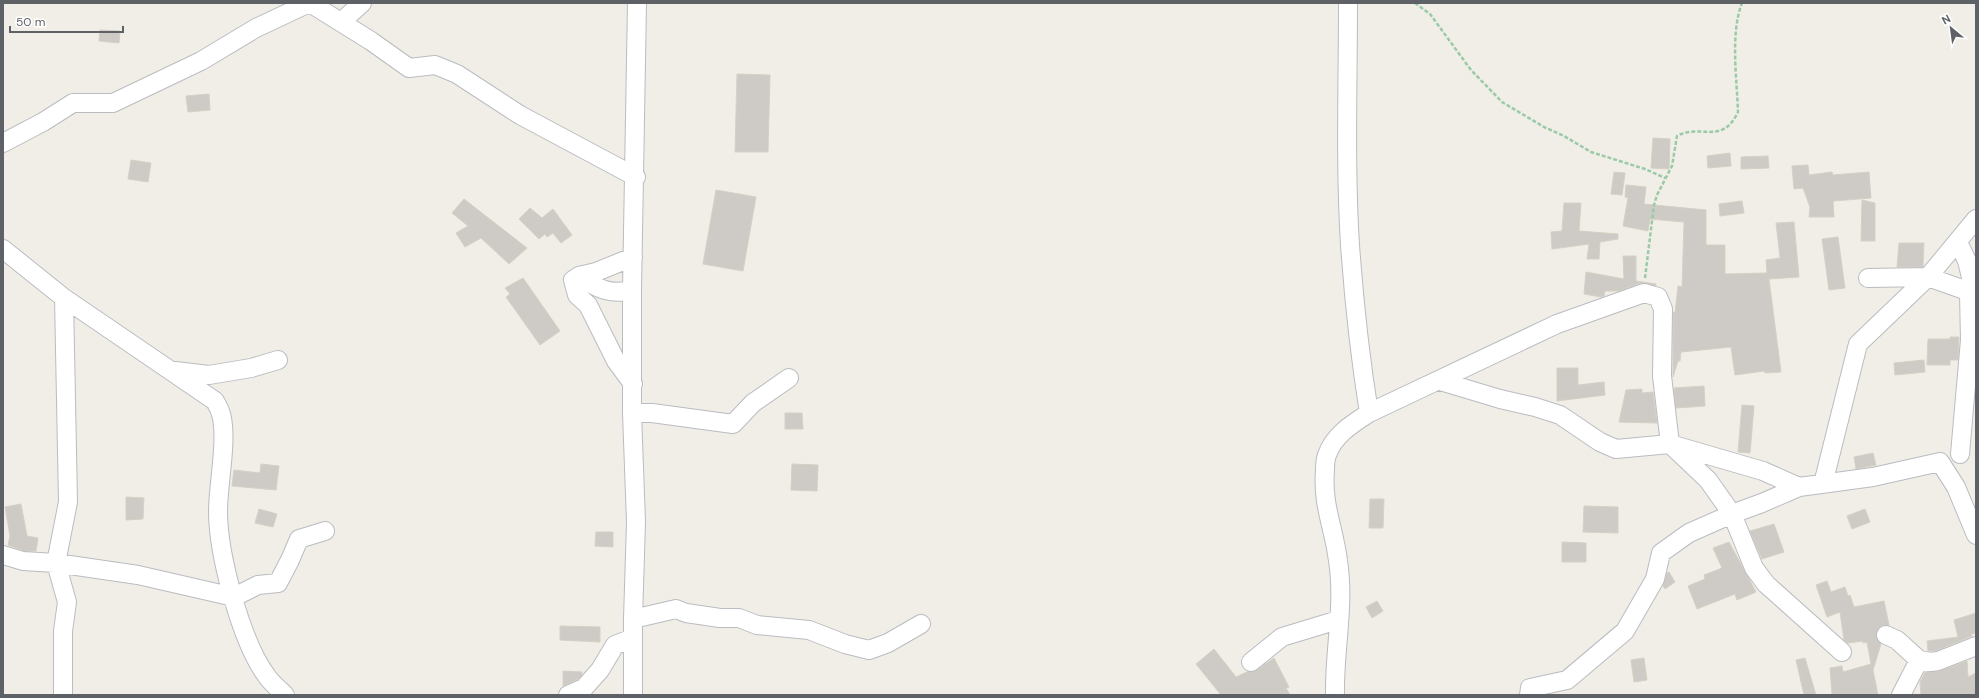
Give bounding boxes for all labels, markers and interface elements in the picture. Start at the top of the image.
scale bar [10,8,123,34]
north arrow [1931,8,1971,48]
text: N [1939,11,1953,27]
text: 50 m [16,14,45,30]

